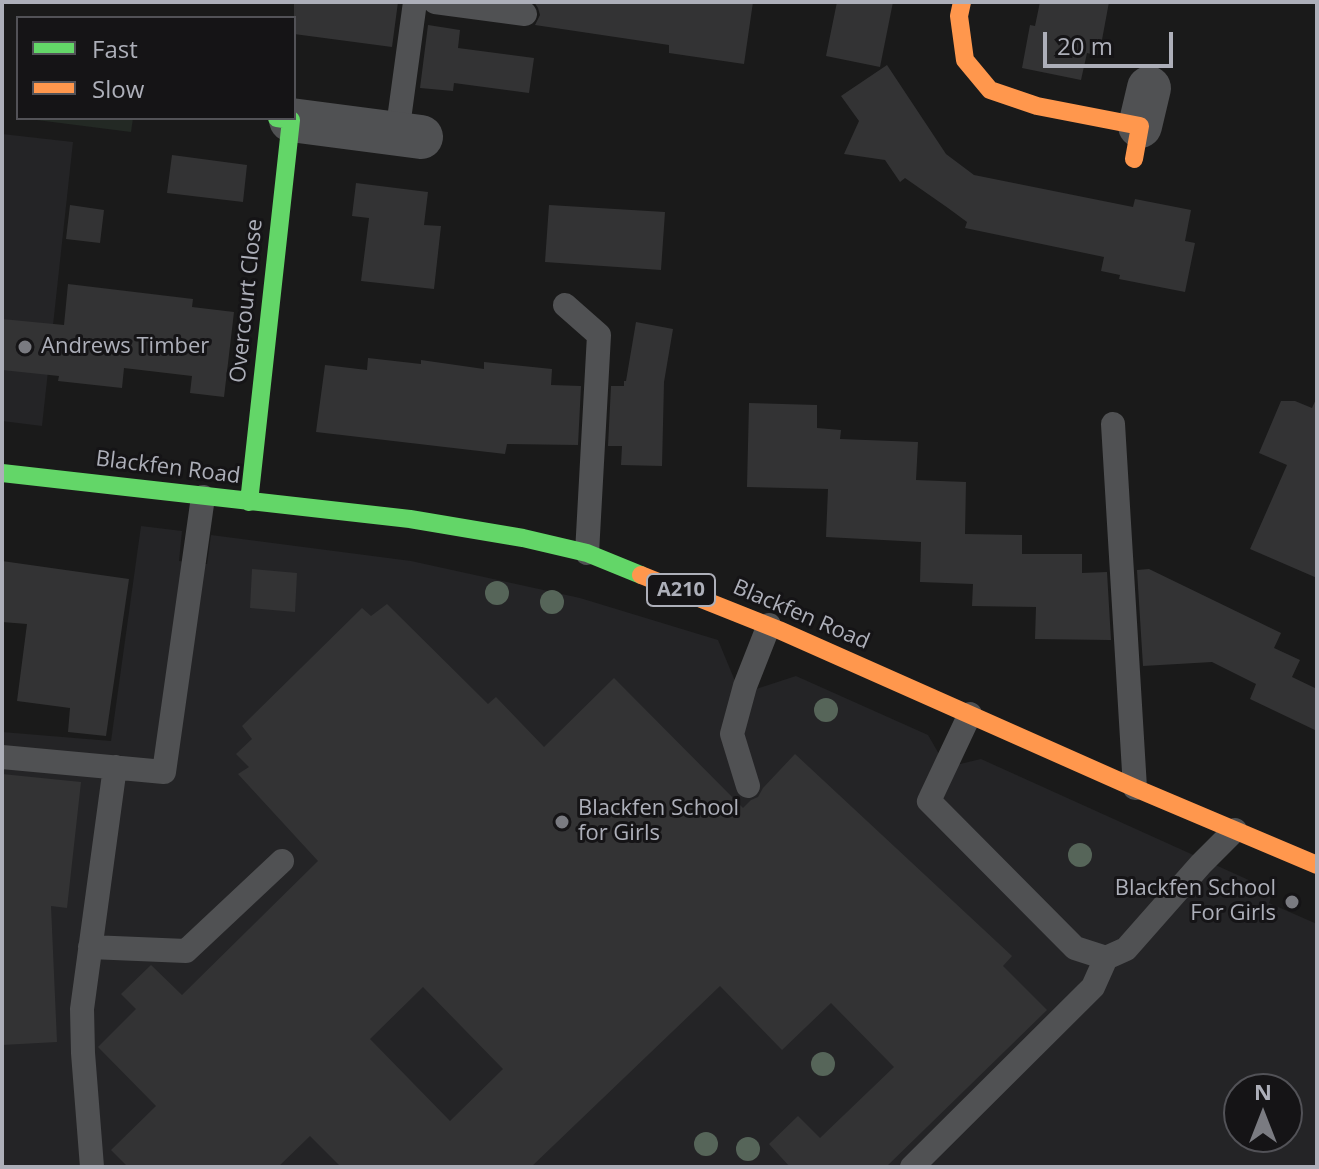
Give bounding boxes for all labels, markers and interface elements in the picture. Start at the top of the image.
legend [16,16,296,120]
scale bar [1047,16,1177,66]
text: 20 m [1057,29,1113,62]
text: Fast [92,32,138,65]
text: Slow [92,72,144,105]
street label: Overcourt Close [225,218,269,384]
place label: Andrews Timber [41,334,209,360]
marker: Andrews Timber [16,338,34,356]
street label: Blackfen Road [94,446,242,490]
road number: A210 [647,574,715,606]
street label: Blackfen Road [729,574,873,656]
place label: Blackfen School for Girls [578,796,739,848]
marker: Blackfen School for Girls [553,813,571,831]
place label: Blackfen School For Girls [1115,876,1276,928]
marker: Blackfen School For Girls [1283,893,1301,911]
north arrow [1223,1073,1303,1153]
text: N [1254,1076,1272,1106]

